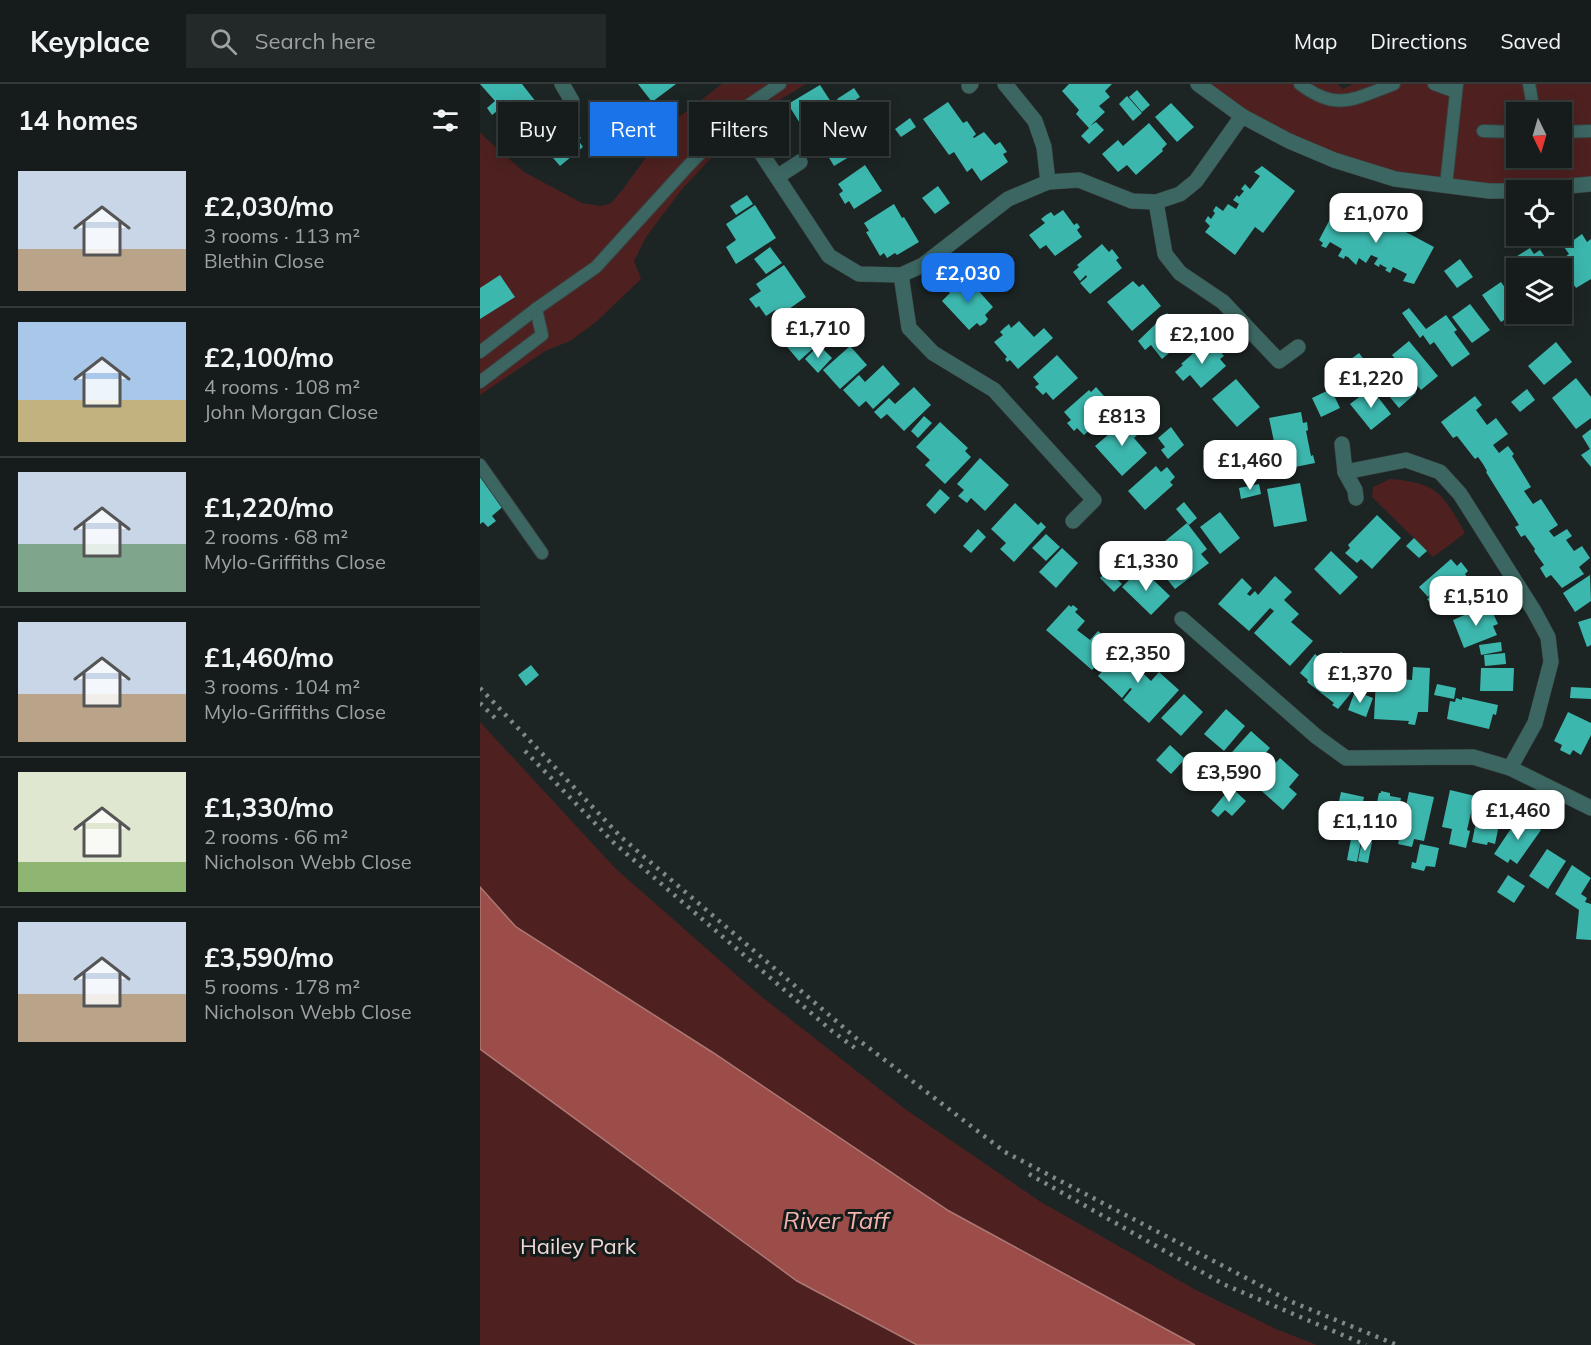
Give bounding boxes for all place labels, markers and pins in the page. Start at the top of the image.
pin: £1,070 [1327,193,1425,244]
pin: £2,030 [919,253,1017,304]
pin: £1,710 [769,308,867,359]
pin: £2,100 [1153,314,1251,365]
pin: £1,220 [1322,358,1420,409]
pin: £813 [1086,396,1158,447]
pin: £1,460 [1201,440,1299,491]
pin: £1,330 [1097,541,1195,592]
pin: £1,510 [1427,576,1525,627]
pin: £2,350 [1089,633,1187,684]
pin: £1,370 [1311,653,1409,704]
pin: £3,590 [1180,752,1278,803]
pin: £1,460 [1469,790,1567,841]
pin: £1,110 [1316,801,1414,852]

